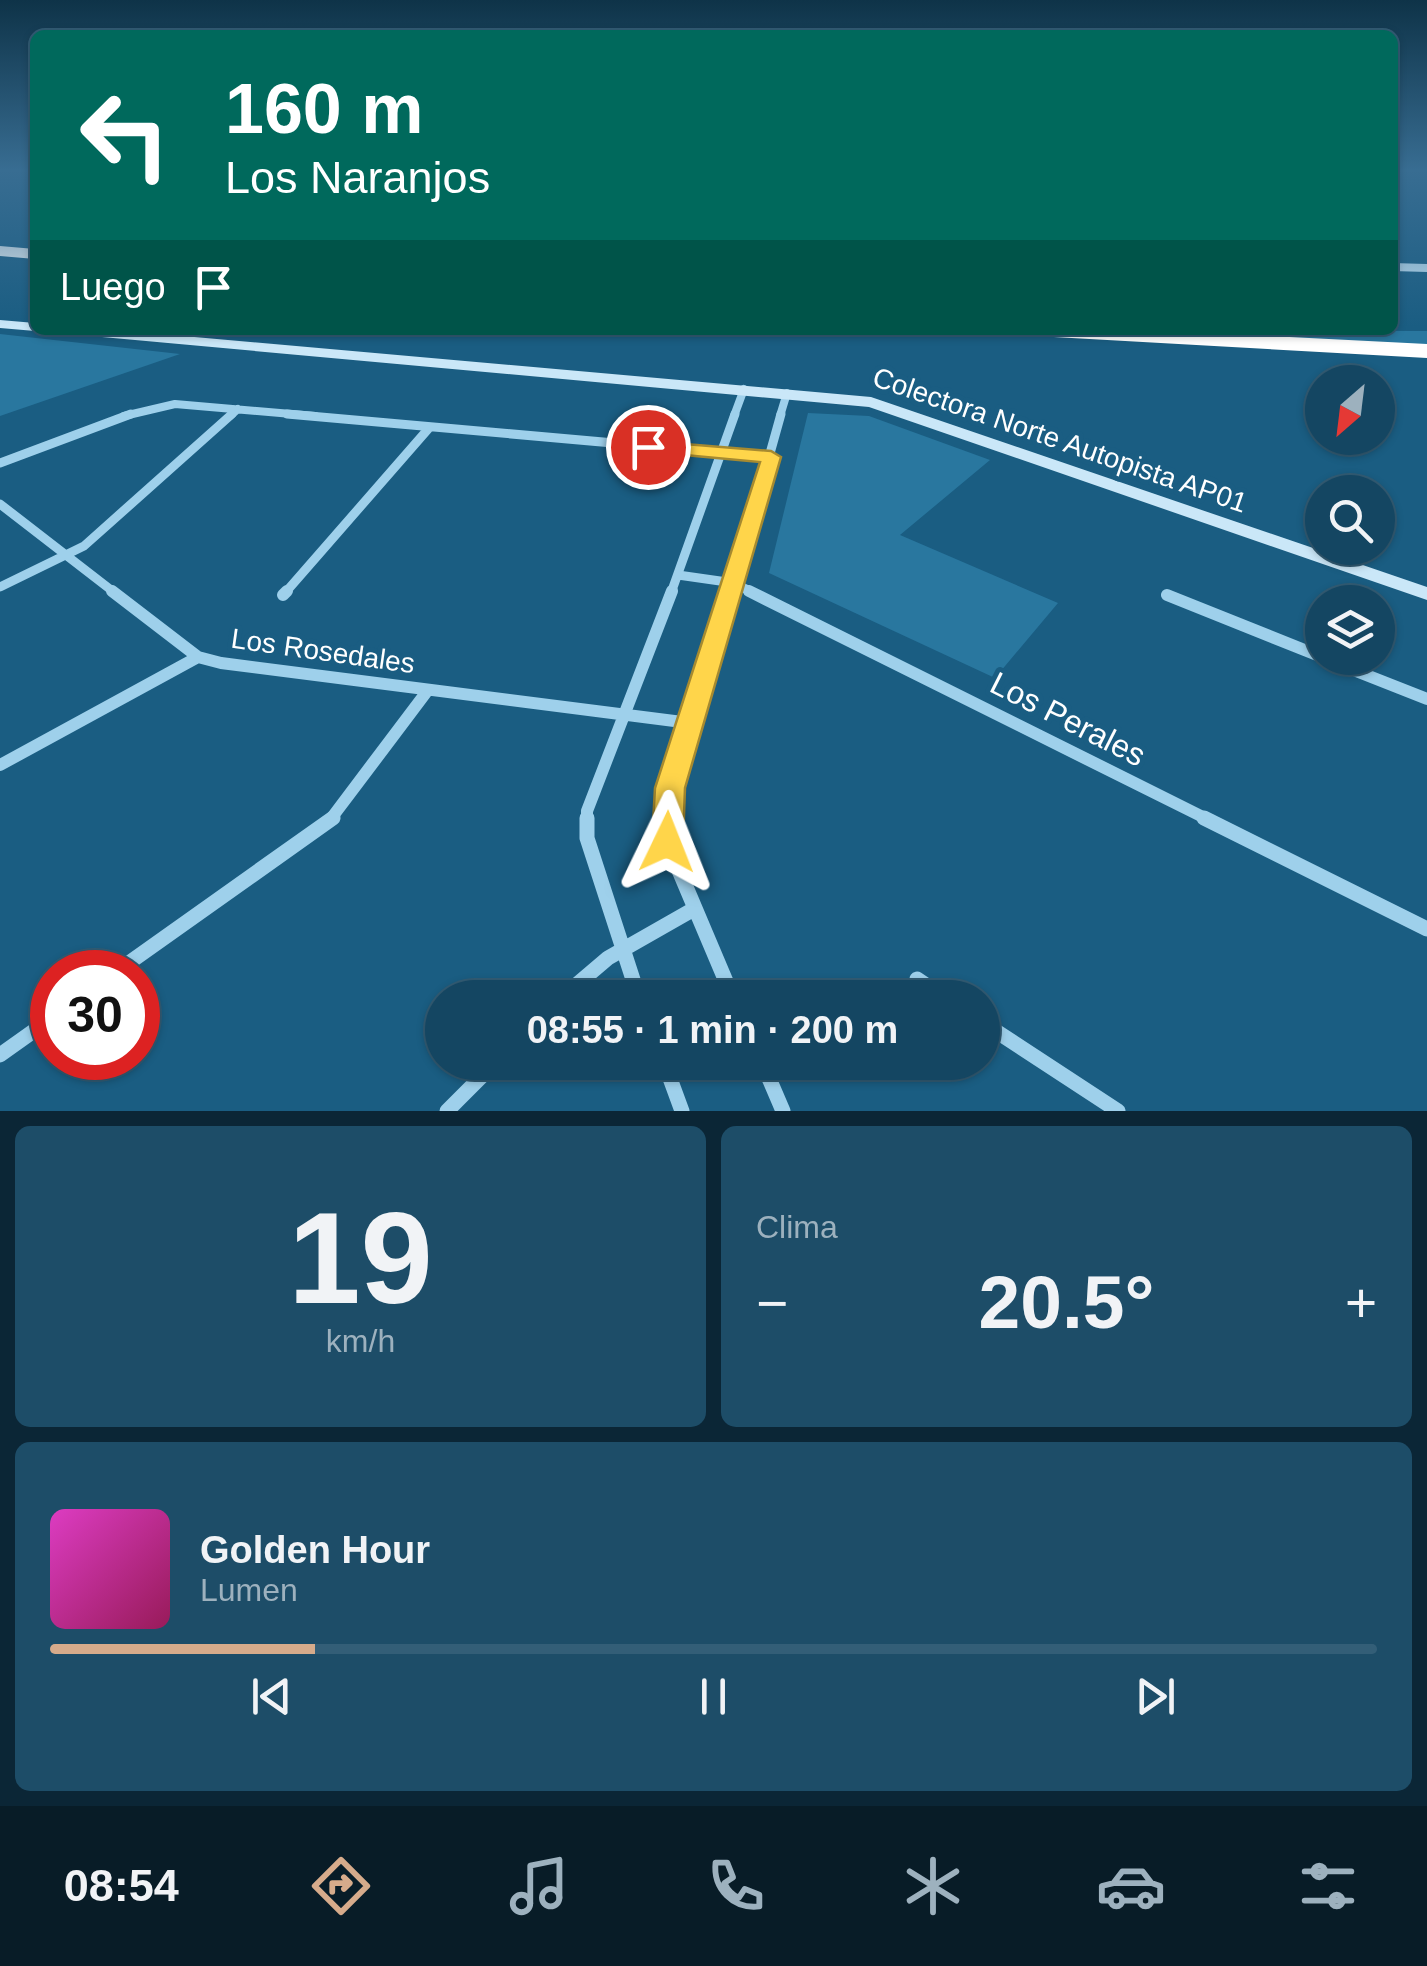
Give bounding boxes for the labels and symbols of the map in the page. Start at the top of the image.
street label: Colectora Norte Autopista AP01 [869,361,1251,519]
north arrow [1305,365,1395,455]
pin [606,405,691,490]
street label: Los Rosedales [229,623,417,679]
street label: Los Perales [985,665,1151,773]
position arrow [615,790,719,894]
speed limit sign: 30 [30,950,160,1080]

